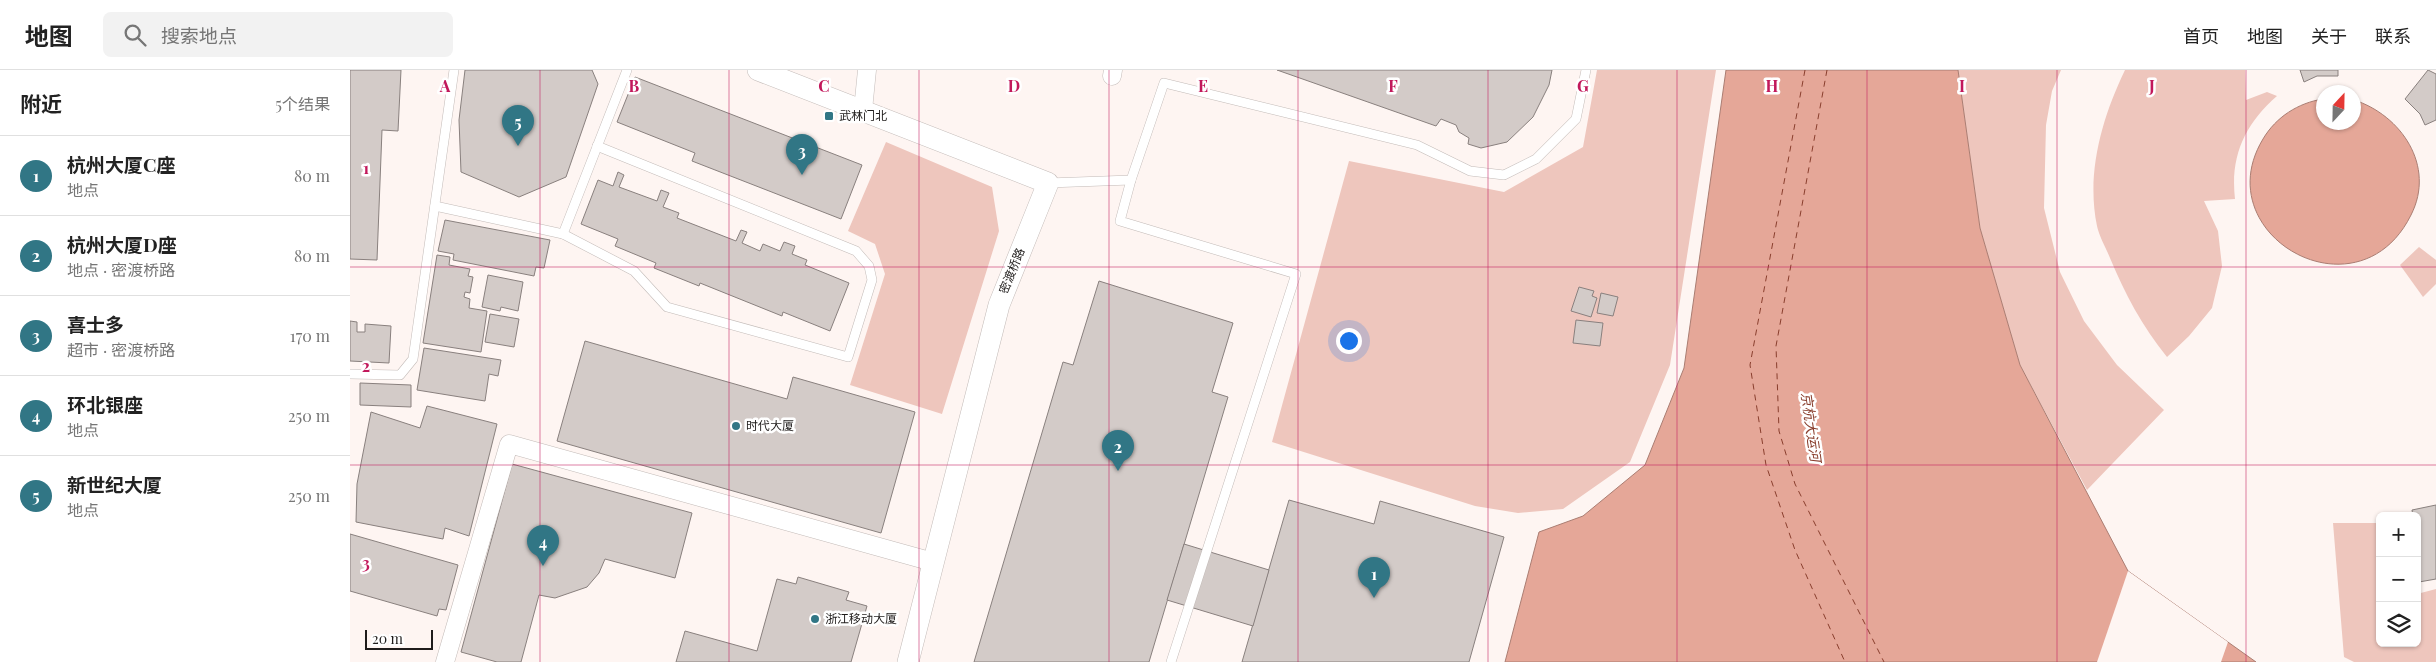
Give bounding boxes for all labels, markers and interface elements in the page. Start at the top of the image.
search box [103,12,453,57]
text: 地图 [25,19,73,51]
icon: search [121,21,149,49]
text: 搜索地点 [161,22,237,48]
text: 首页 [2183,24,2219,48]
text: 地图 [2247,24,2283,48]
text: 关于 [2311,24,2347,48]
text: 联系 [2375,24,2411,48]
text: A [439,75,451,96]
text: B [629,75,640,96]
text: C [818,75,830,96]
text: D [1008,75,1020,96]
text: E [1198,75,1208,96]
text: F [1388,75,1398,96]
text: G [1577,75,1589,96]
text: H [1766,75,1779,96]
text: I [1959,75,1965,96]
text: J [2148,75,2155,96]
north arrow [2316,85,2361,130]
text: 附近 [20,89,62,117]
text: 5个结果 [275,93,330,114]
pin: 5 [502,105,534,146]
place label: 武林门北 [839,107,887,123]
marker: 武林门北 [823,110,835,122]
pin: 3 [786,134,818,175]
text: 杭州大厦C座 [67,151,175,177]
text: 1 [363,157,369,178]
text: 1 [33,165,39,186]
text: 80 m [294,165,330,186]
text: 地点 [67,179,99,200]
text: 杭州大厦D座 [67,231,177,257]
text: 2 [32,245,40,266]
text: 80 m [294,245,330,266]
street label: 密渡桥路 [995,245,1027,296]
text: 地点 · 密渡桥路 [67,259,175,280]
text: 喜士多 [67,311,124,337]
text: 3 [32,325,40,346]
text: 170 m [290,325,330,346]
your location [1336,328,1362,354]
text: 超市 · 密渡桥路 [67,339,175,360]
text: 2 [362,355,370,376]
text: 环北银座 [67,391,143,417]
water label: 京杭大运河 [1797,391,1826,466]
text: 4 [32,405,40,426]
text: 250 m [288,405,330,426]
place label: 时代大厦 [746,417,794,433]
text: 地点 [67,419,99,440]
marker: 时代大厦 [730,420,742,432]
pin: 2 [1102,430,1134,471]
text: 新世纪大厦 [67,471,162,497]
text: 5 [32,485,40,506]
text: 250 m [288,485,330,506]
text: 地点 [67,499,99,520]
map controls [2376,512,2421,647]
button: + [2376,512,2421,557]
pin: 4 [527,525,559,566]
text: 3 [362,552,370,573]
pin: 1 [1358,557,1390,598]
button: − [2376,557,2421,602]
button: layers [2376,602,2421,647]
place label: 浙江移动大厦 [825,610,897,626]
marker: 浙江移动大厦 [809,613,821,625]
scale bar [365,627,432,650]
text: 20 m [372,629,403,648]

